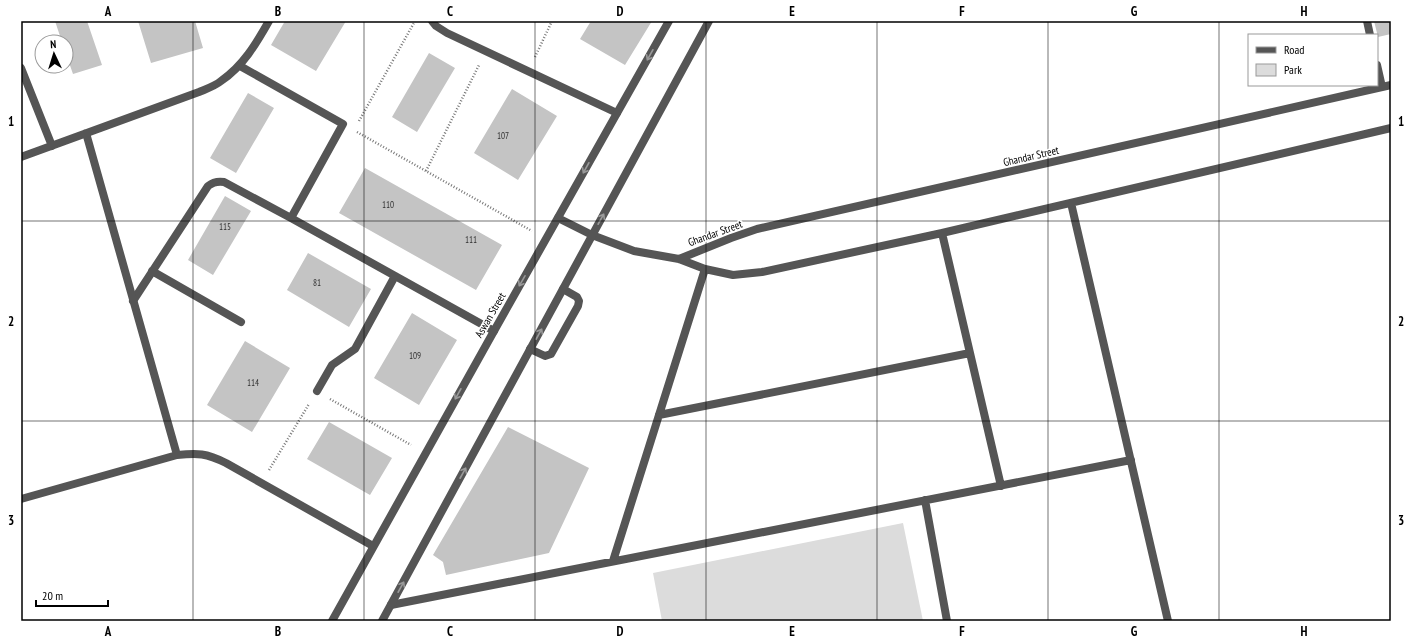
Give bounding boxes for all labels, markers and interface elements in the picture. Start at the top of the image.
text: A [104,3,112,20]
text: B [275,3,281,20]
text: C [447,3,453,20]
text: D [617,3,624,20]
text: E [789,3,795,20]
text: F [959,3,965,20]
text: G [1131,3,1138,20]
text: H [1301,3,1308,20]
north arrow [34,34,74,74]
legend [1248,34,1378,86]
text: N [50,37,57,51]
text: Road [1284,42,1304,57]
one-way arrow [646,49,654,61]
text: Park [1284,62,1302,77]
text: 1 [8,113,14,130]
text: 1 [1398,113,1404,130]
house number: 107 [497,130,509,141]
street label: Ghandar Street [1002,143,1060,169]
one-way arrow [582,162,590,174]
house number: 110 [382,199,394,210]
one-way arrow [597,214,605,226]
street label: Ghandar Street [686,217,744,249]
house number: 115 [219,221,231,232]
house number: 111 [465,234,477,245]
one-way arrow [518,275,526,287]
house number: 81 [313,277,321,288]
street label: Aswan Street [472,290,508,340]
text: 2 [8,313,14,330]
text: 2 [1398,313,1404,330]
one-way arrow [535,328,543,340]
house number: 109 [409,350,421,361]
house number: 114 [247,377,259,388]
one-way arrow [454,388,462,400]
one-way arrow [460,467,467,479]
text: 3 [8,512,14,529]
text: 3 [1398,512,1404,529]
one-way arrow [398,581,405,593]
scale bar [36,582,108,608]
text: 20 m [42,588,63,603]
text: A [104,623,112,640]
text: B [275,623,281,640]
text: C [447,623,453,640]
text: D [617,623,624,640]
text: E [789,623,795,640]
text: F [959,623,965,640]
text: G [1131,623,1138,640]
text: H [1301,623,1308,640]

